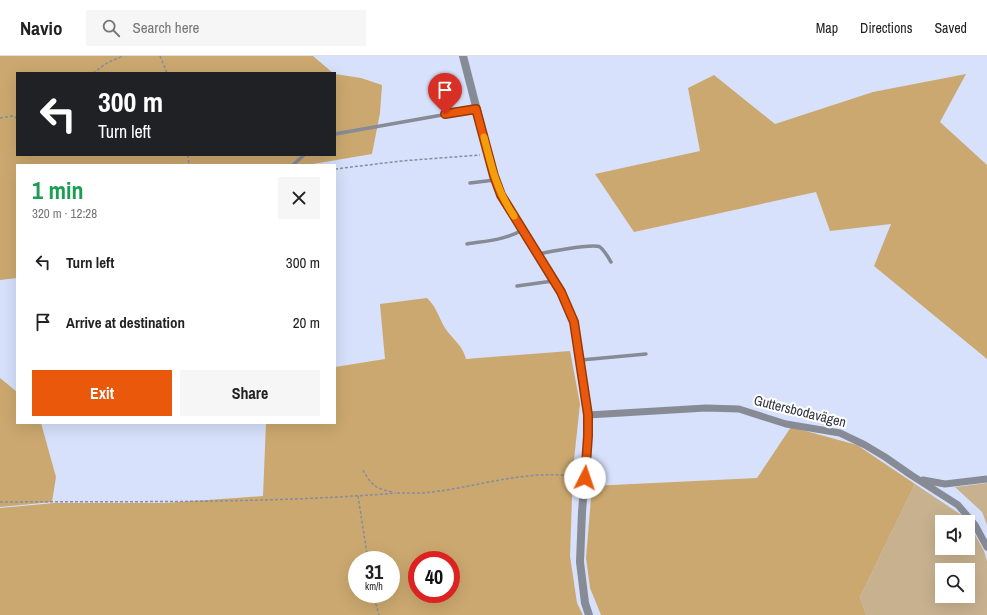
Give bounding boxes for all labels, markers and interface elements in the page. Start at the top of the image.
search box [86,10,366,46]
text: Navio [20,15,62,41]
icon: search [100,17,122,39]
text: Search here [132,17,199,38]
text: Map [816,19,838,37]
text: Directions [860,19,912,37]
text: Saved [934,19,967,37]
pin [428,73,462,114]
icon: arrive [434,79,456,101]
text: 300 m [98,83,163,121]
icon: left [32,88,84,140]
text: Turn left [98,119,151,144]
text: 1 min [32,174,83,206]
button: close [278,177,320,219]
text: 320 m · 12:28 [32,205,97,222]
icon: left [32,251,54,273]
text: Turn left [66,252,114,273]
text: 300 m [286,252,320,273]
icon: arrive [32,311,54,333]
text: Arrive at destination [66,312,185,333]
text: 20 m [293,312,320,333]
button: Exit [32,370,172,416]
button: Share [180,370,320,416]
street label: Guttersbodavägen [752,391,848,431]
position arrow [564,457,606,499]
map controls [935,515,975,603]
button: sound [935,515,975,555]
speed limit sign: 40 [408,551,460,603]
text: 31 [365,558,383,585]
button: search [935,563,975,603]
text: km/h [365,580,383,593]

